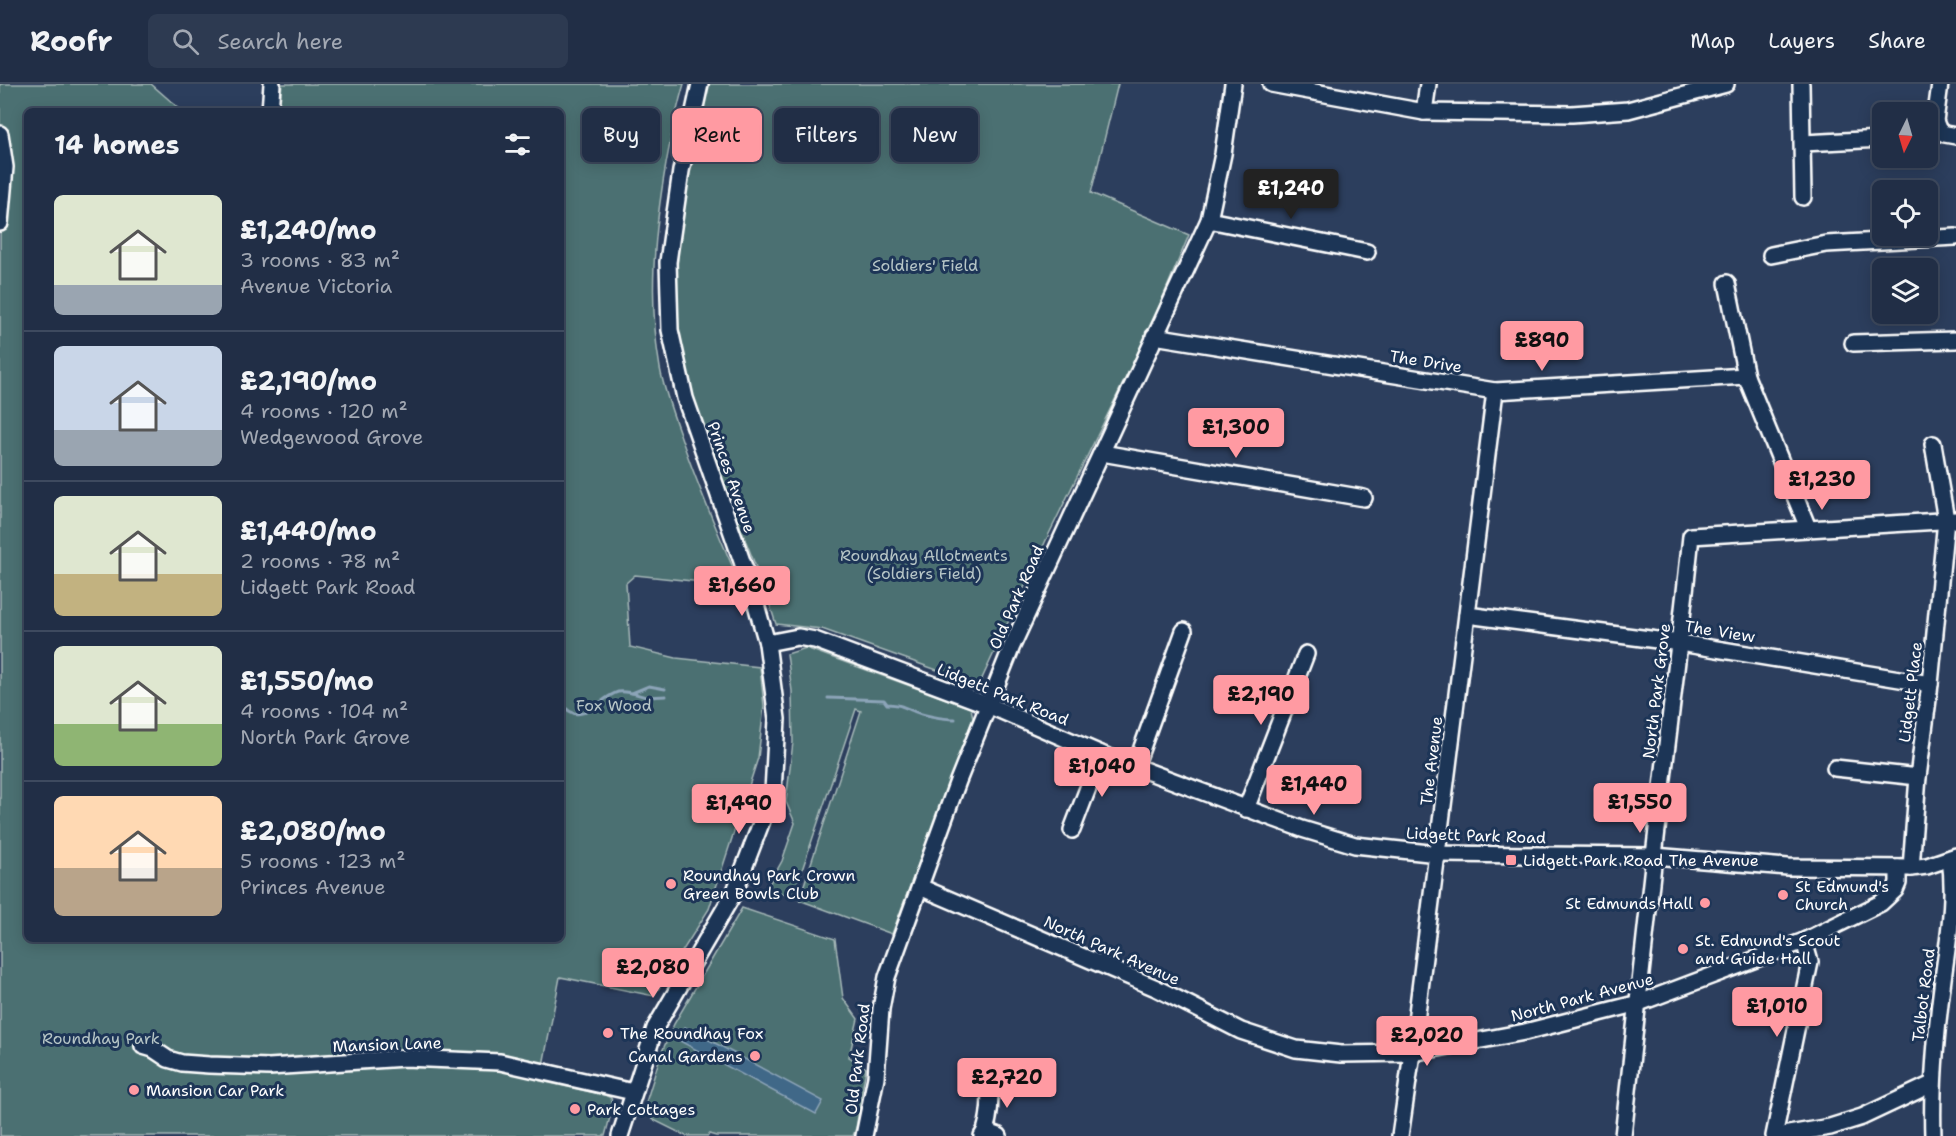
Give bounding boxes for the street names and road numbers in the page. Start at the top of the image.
street label: The Drive [1388,345,1464,378]
street label: Princes Avenue [703,419,760,536]
street label: Old Park Road [984,542,1049,653]
street label: The View [1683,616,1757,647]
street label: North Park Grove [1638,622,1675,760]
street label: Lidgett Place [1894,641,1927,744]
street label: Lidgett Park Road [934,658,1072,730]
street label: The Avenue [1416,715,1447,807]
street label: Lidgett Park Road [1405,823,1546,848]
street label: North Park Avenue [1040,911,1183,990]
street label: Talbot Road [1907,947,1940,1043]
street label: North Park Avenue [1508,968,1656,1027]
street label: Old Park Road [840,1002,875,1116]
street label: Mansion Lane [332,1032,442,1057]

